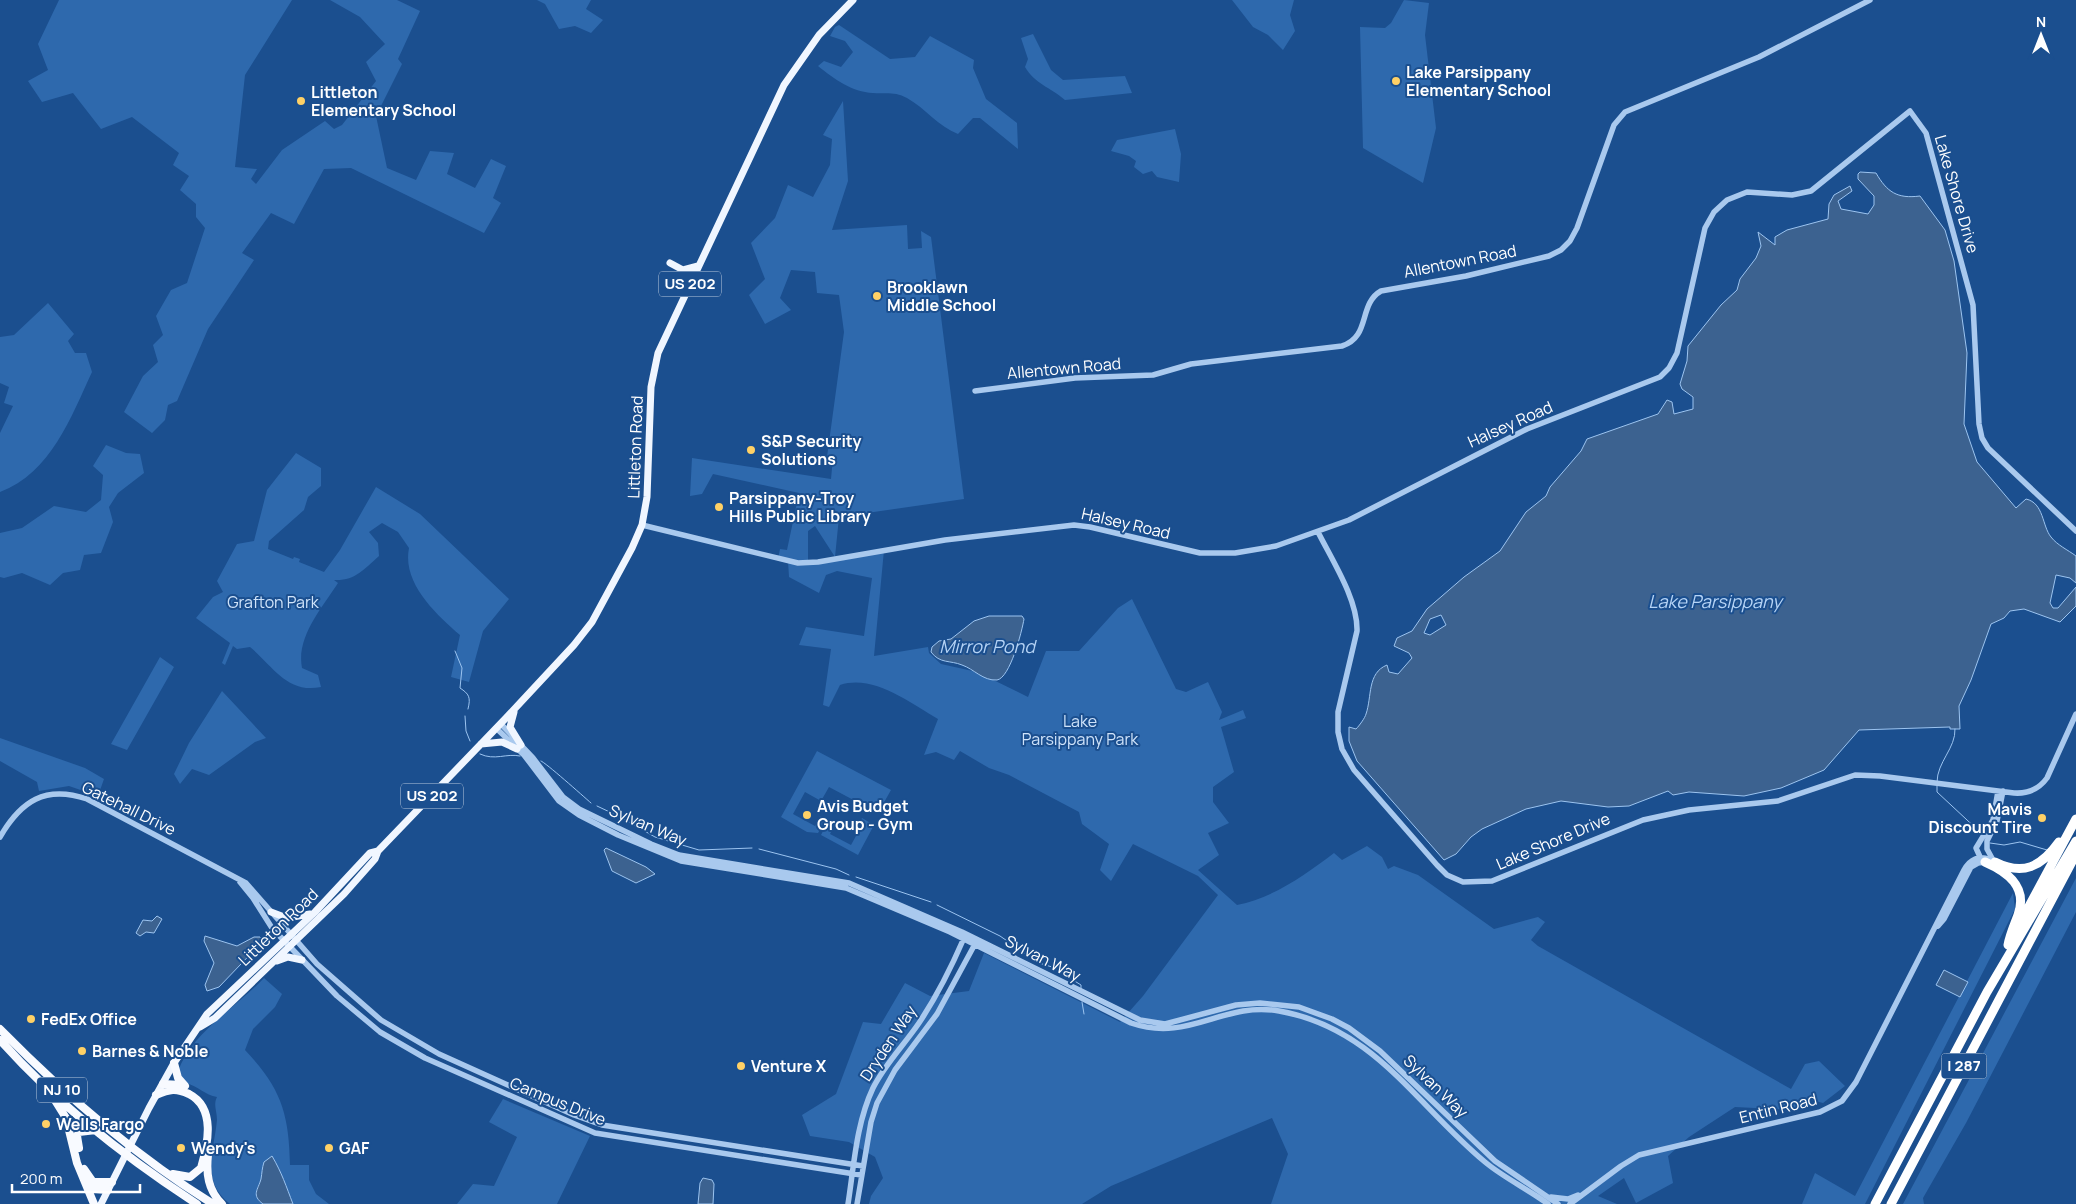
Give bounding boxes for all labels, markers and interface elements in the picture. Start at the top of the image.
north arrow [2016,10,2066,60]
text: N [2036,12,2046,31]
place label: Lake Parsippany Elementary School [1406,61,1551,101]
marker: Lake Parsippany Elementary School [1390,75,1402,87]
place label: Littleton Elementary School [311,81,456,121]
marker: Littleton Elementary School [295,95,307,107]
street label: Lake Shore Drive [1930,132,1984,256]
street label: Allentown Road [1402,239,1518,283]
road number: US 202 [659,272,721,296]
place label: Brooklawn Middle School [887,276,996,316]
marker: Brooklawn Middle School [871,290,883,302]
street label: Allentown Road [1006,352,1122,384]
street label: Littleton Road [622,395,648,499]
street label: Halsey Road [1464,395,1556,453]
place label: S&P Security Solutions [761,430,862,470]
marker: S&P Security Solutions [745,444,757,456]
place label: Parsippany-Troy Hills Public Library [729,487,871,527]
marker: Parsippany-Troy Hills Public Library [713,501,725,513]
street label: Halsey Road [1079,502,1173,544]
water label: Lake Parsippany [1648,589,1784,613]
park label: Grafton Park [227,591,320,613]
water label: Mirror Pond [939,634,1037,658]
park label: Lake Parsippany Park [1022,710,1139,750]
street label: Gatehall Drive [78,776,180,840]
road number: US 202 [401,784,463,808]
place label: Avis Budget Group - Gym [817,795,913,835]
place label: Mavis Discount Tire [1929,798,2032,838]
street label: Sylvan Way [606,799,691,851]
street label: Lake Shore Drive [1493,807,1613,875]
marker: Avis Budget Group - Gym [801,809,813,821]
marker: Mavis Discount Tire [2036,812,2048,824]
street label: Littleton Road [233,883,323,971]
street label: Sylvan Way [1001,930,1085,987]
street label: Dryden Way [855,1000,922,1085]
place label: FedEx Office [41,1008,137,1030]
marker: FedEx Office [25,1013,37,1025]
place label: Barnes & Noble [92,1040,209,1062]
marker: Barnes & Noble [76,1045,88,1057]
street label: Sylvan Way [1399,1050,1474,1123]
road number: I 287 [1942,1054,1986,1078]
place label: Venture X [751,1055,827,1077]
marker: Venture X [735,1060,747,1072]
street label: Campus Drive [507,1072,609,1130]
road number: NJ 10 [37,1078,87,1102]
street label: Entin Road [1737,1088,1819,1128]
place label: Wells Fargo [56,1113,144,1135]
marker: Wells Fargo [40,1118,52,1130]
place label: Wendy's [191,1137,256,1159]
place label: GAF [339,1137,370,1159]
marker: Wendy's [175,1142,187,1154]
marker: GAF [323,1142,335,1154]
scale bar [12,1162,140,1194]
text: 200 m [20,1168,63,1189]

